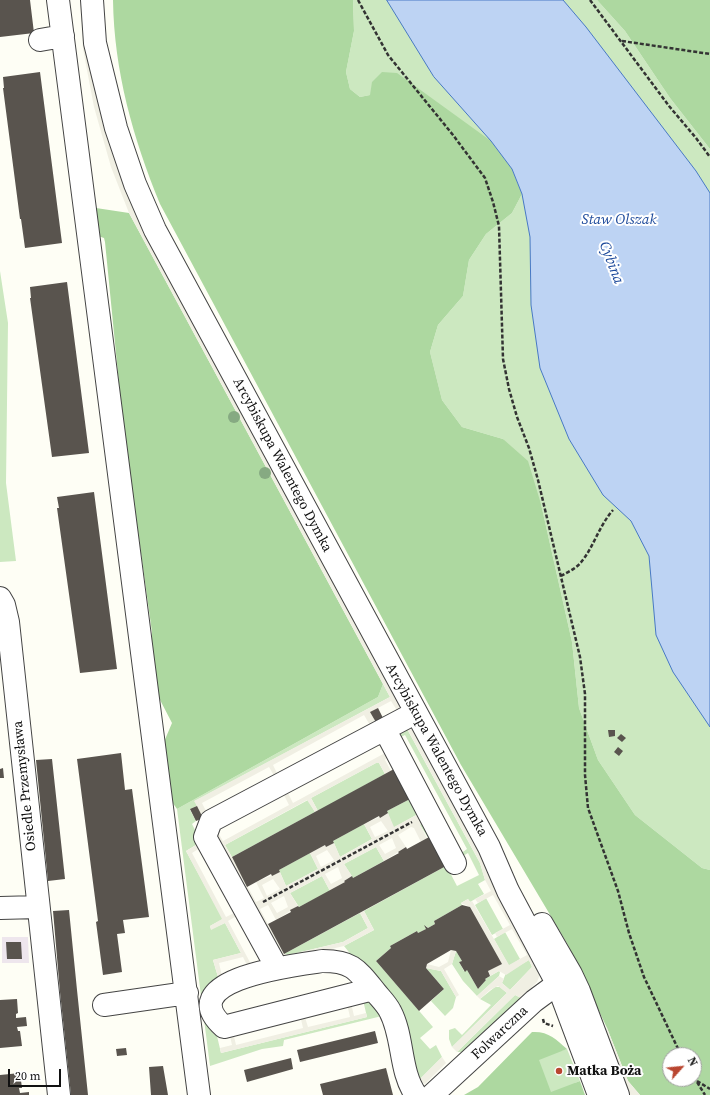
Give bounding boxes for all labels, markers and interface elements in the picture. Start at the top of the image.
water label: Staw Olszak [581,211,657,229]
water label: Cybina [595,239,627,287]
street label: Arcybiskupa Walentego Dymka [229,375,335,555]
street label: Arcybiskupa Walentego Dymka [381,661,491,839]
street label: Osiedle Przemysława [10,720,40,852]
street label: Folwarczna [468,1003,532,1063]
north arrow [662,1047,702,1087]
text: N [684,1055,701,1069]
scale bar [10,1061,63,1087]
place label: Matka Boża [567,1063,642,1079]
marker: Matka Boża [554,1066,564,1076]
text: 20 m [15,1068,41,1084]

